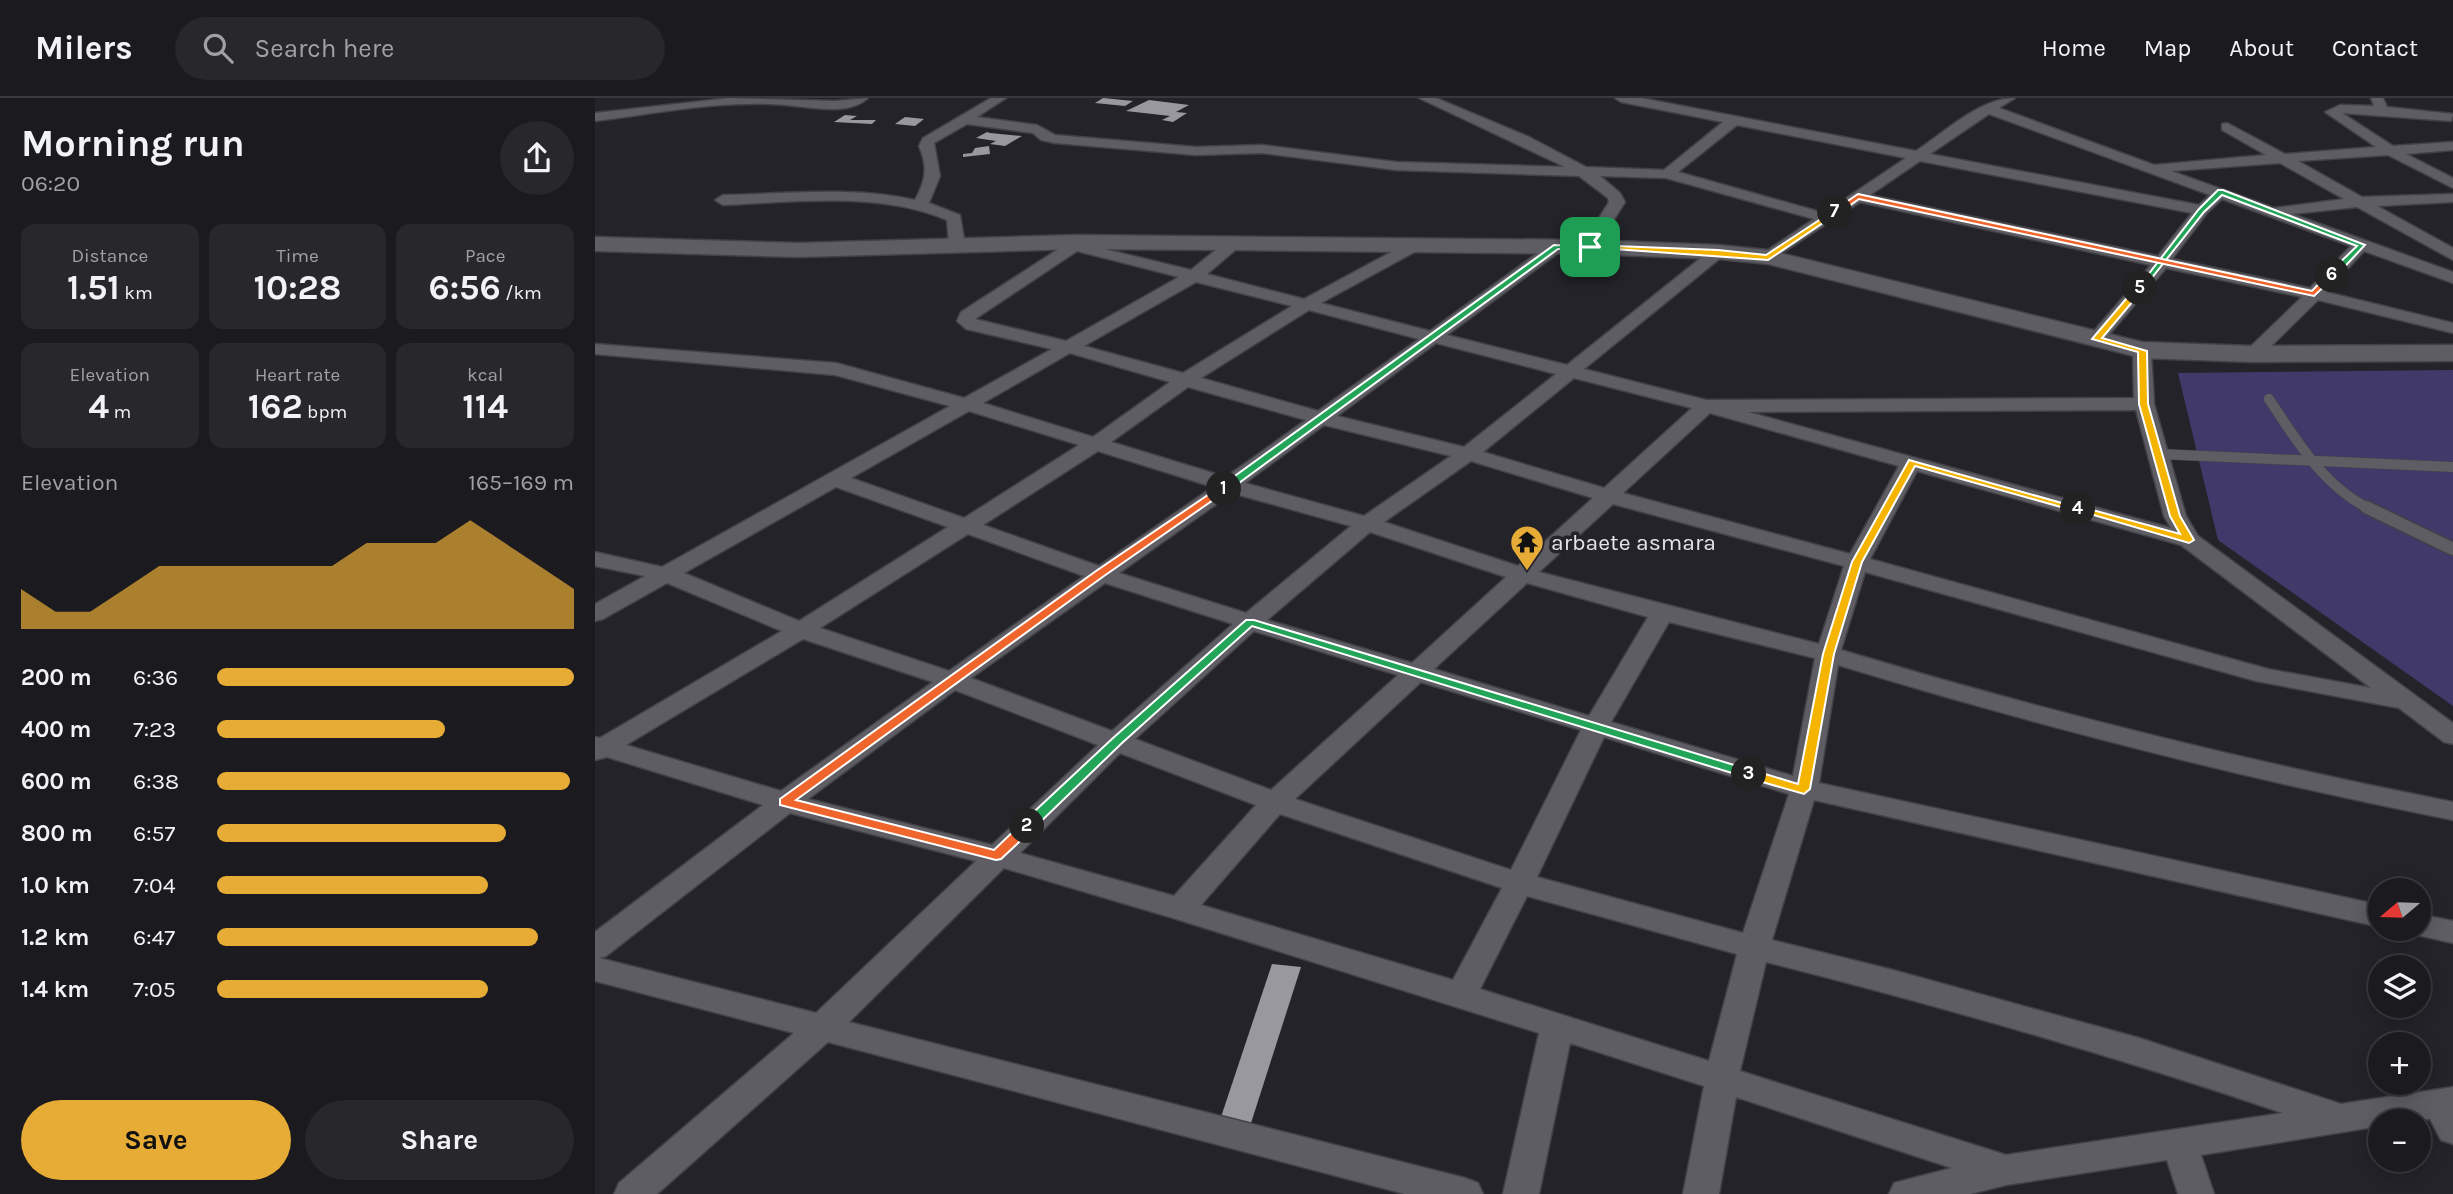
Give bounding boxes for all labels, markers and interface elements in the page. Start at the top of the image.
search box [175,17,665,80]
text: Milers [35,29,133,67]
icon: search [199,29,237,67]
text: Search here [255,33,394,64]
text: Home [2042,34,2106,62]
text: Map [2144,34,2191,62]
text: About [2229,34,2294,62]
text: Contact [2332,34,2418,62]
text: Morning run [21,121,245,166]
button: share [500,121,574,195]
text: 06:20 [21,170,80,197]
pin: 7 [1817,194,1853,230]
text: 7 [1830,200,1839,222]
pin [1560,217,1620,277]
icon: arrive [1571,228,1609,266]
text: Distance [71,245,148,267]
text: Time [276,245,319,267]
text: Pace [465,245,505,267]
pin: 6 [2315,258,2349,292]
text: 6 [2326,263,2337,285]
text: 1.51 [67,267,120,308]
text: 10:28 [254,267,341,308]
text: 6:56 [428,267,501,308]
pin: 5 [2123,270,2157,306]
text: 5 [2134,276,2145,298]
text: km [120,282,153,304]
text: /km [501,282,542,304]
text: Elevation [70,364,150,386]
text: Heart rate [255,364,340,386]
text: kcal [467,364,503,386]
text: 4 [88,386,109,427]
text: 162 [248,386,303,427]
text: 114 [462,386,508,427]
text: m [109,401,131,423]
text: bpm [303,401,347,423]
text: Elevation [21,469,118,496]
text: 165–169 m [468,469,574,496]
pin: 1 [1207,472,1241,506]
text: 1 [1220,477,1227,499]
pin: 4 [2061,492,2095,526]
text: 4 [2072,497,2083,519]
temple icon: arbaete asmara [1508,523,1546,572]
place label: arbaete asmara [1551,529,1716,556]
text: 200 m [21,664,92,691]
text: 6:36 [133,664,178,691]
text: 400 m [21,716,91,743]
text: 7:23 [133,716,176,743]
pin: 3 [1731,756,1767,792]
text: 3 [1743,762,1754,784]
text: 600 m [21,768,92,795]
text: 6:38 [133,768,179,795]
pin: 2 [1009,808,1045,844]
text: 2 [1021,814,1032,836]
text: 800 m [21,820,93,847]
text: 6:57 [133,820,175,847]
text: 1.0 km [21,872,90,899]
text: 7:04 [133,872,176,899]
north arrow [2368,878,2431,942]
map controls [2368,878,2431,1172]
text: 1.2 km [21,924,89,951]
text: 6:47 [133,924,175,951]
button: layers [2368,955,2431,1018]
text: 1.4 km [21,976,89,1003]
text: 7:05 [133,976,176,1003]
button: + [2368,1032,2431,1095]
button: Save [21,1100,291,1180]
button: Share [305,1100,574,1180]
button: − [2368,1109,2431,1172]

